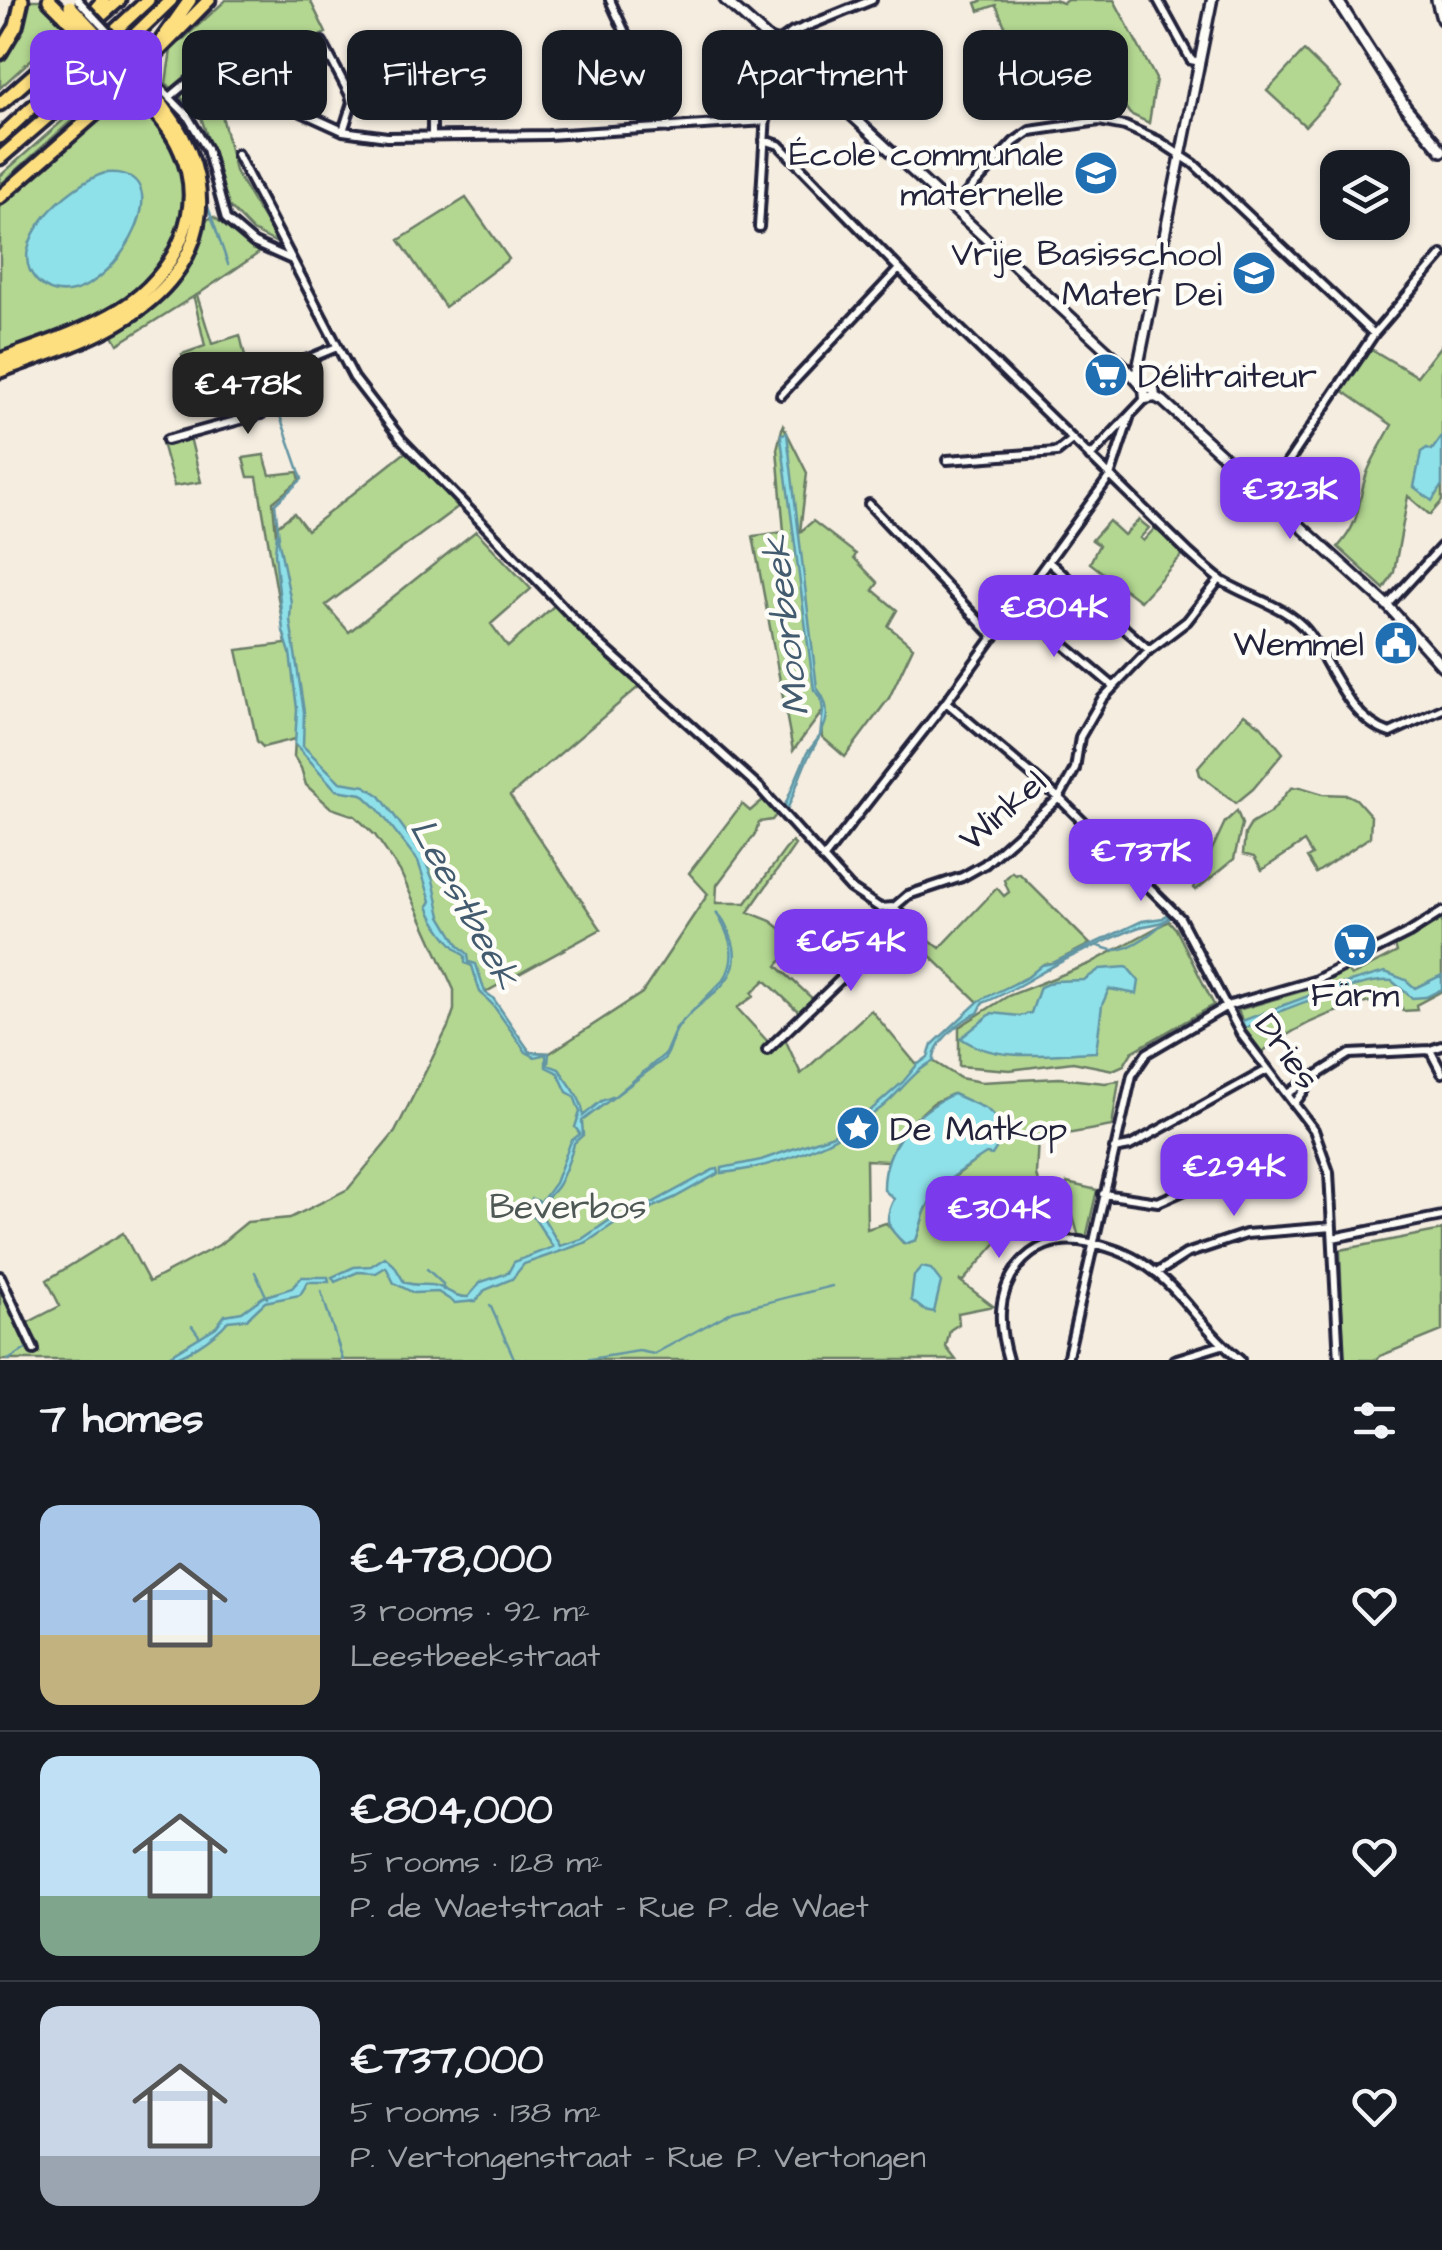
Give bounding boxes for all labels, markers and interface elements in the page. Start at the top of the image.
chip: Buy [30,30,162,120]
chip: Rent [182,30,327,120]
chip: Filters [347,30,522,120]
chip: New [542,30,682,120]
chip: Apartment [702,30,943,120]
chip: House [963,30,1128,120]
place label: École communale maternelle [789,130,1064,219]
school or university icon: École communale maternelle [1073,150,1119,196]
map controls [1320,150,1410,240]
button: layers [1320,150,1410,240]
place label: Vrije Basisschool Mater Dei [951,230,1222,319]
school or university icon: Vrije Basisschool Mater Dei [1231,250,1277,296]
pin: €478K [178,352,318,437]
supermarket icon: Délitraiteur [1083,352,1129,398]
place label: Délitraiteur [1138,352,1317,401]
text: €478K [194,362,302,407]
pin: €323K [1220,457,1360,542]
text: €323K [1242,467,1338,512]
water label: Moorbeek [750,532,824,719]
pin: €804K [984,575,1124,660]
text: €804K [1000,585,1108,630]
place label: Wemmel [1233,620,1364,669]
public building icon: Wemmel [1373,620,1419,666]
street label: Winkel [949,759,1057,863]
water label: Leestbeek [396,809,533,999]
pin: €737K [1071,819,1211,904]
text: €737K [1091,829,1191,874]
pin: €654K [781,909,921,994]
text: €654K [796,919,906,964]
supermarket icon: Färm [1332,922,1378,968]
place label: Färm [1311,971,1399,1020]
street label: Dries [1242,1004,1331,1100]
place icon: De Matkop [835,1105,881,1151]
place label: De Matkop [890,1105,1067,1154]
pin: €294K [1164,1134,1304,1219]
text: €294K [1182,1144,1286,1189]
pin: €304K [929,1176,1069,1261]
park label: Beverbos [489,1183,647,1232]
text: €304K [947,1186,1051,1231]
text: 7 homes [40,1391,204,1449]
icon: filters [1347,1393,1402,1448]
text: €478,000 [350,1531,552,1589]
icon: home [120,1545,240,1665]
icon: heart [1347,1578,1402,1633]
text: 3 rooms · 92 m² [350,1589,590,1634]
text: Leestbeekstraat [350,1634,600,1679]
text: €804,000 [350,1782,553,1840]
icon: home [120,1796,240,1916]
icon: heart [1347,1829,1402,1884]
text: 5 rooms · 128 m² [350,1840,603,1885]
text: P. de Waetstraat - Rue P. de Waet [350,1885,869,1930]
text: €737,000 [350,2032,543,2090]
icon: home [120,2046,240,2166]
icon: heart [1347,2079,1402,2134]
text: 5 rooms · 138 m² [350,2090,601,2135]
text: P. Vertongenstraat - Rue P. Vertongen [350,2135,926,2180]

